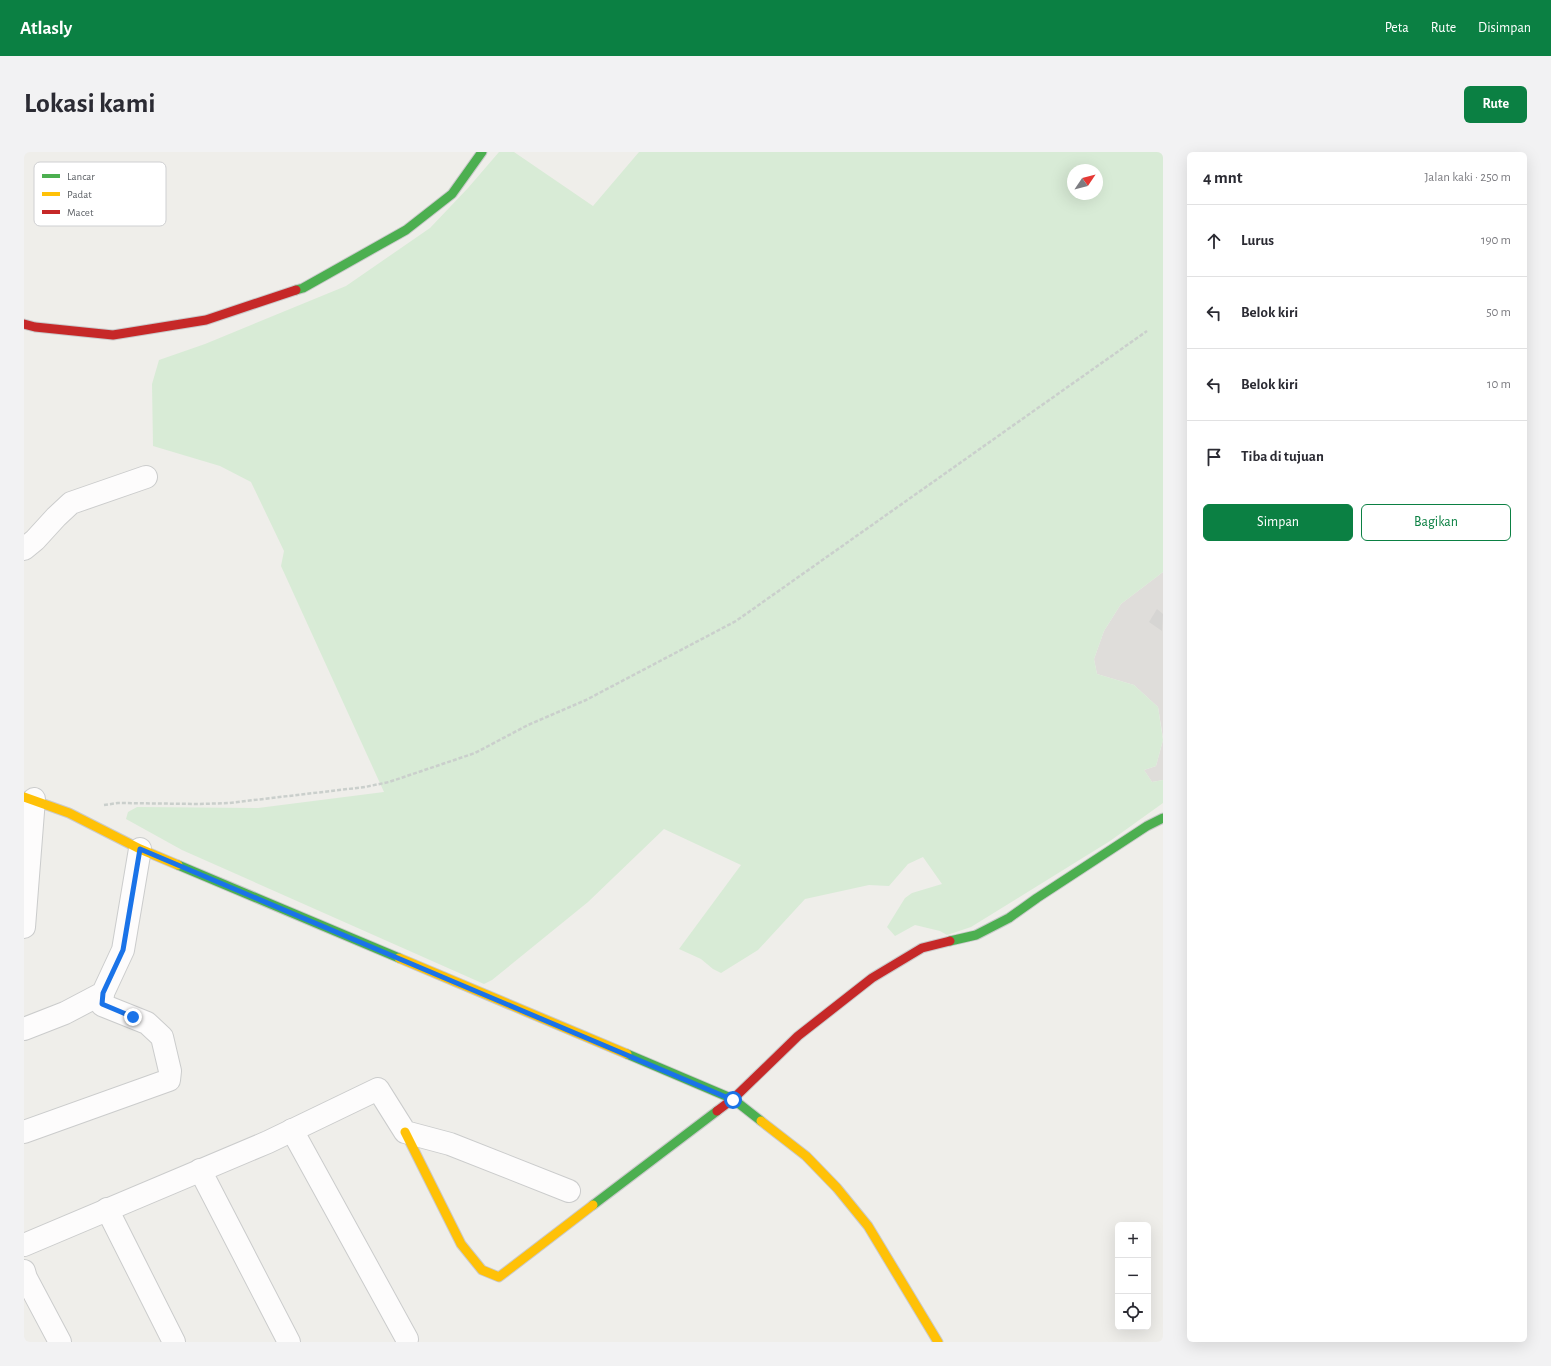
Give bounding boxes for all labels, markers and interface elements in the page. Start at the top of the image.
text: Atlasly [20,19,72,38]
text: Peta [1385,21,1409,35]
text: Rute [1431,21,1456,35]
text: Disimpan [1478,21,1531,35]
button: Rute [1464,86,1527,123]
text: Lokasi kami [24,90,156,118]
legend [34,162,166,226]
north arrow [1067,164,1103,200]
text: 4 mnt [1203,169,1242,186]
text: Lancar [67,171,95,182]
text: Jalan kaki · 250 m [1425,171,1511,184]
text: Padat [67,189,92,200]
text: Macet [67,207,94,218]
icon: ahead [1203,230,1225,252]
text: Lurus [1241,233,1274,248]
text: 190 m [1481,234,1511,247]
icon: left [1203,302,1225,324]
text: Belok kiri [1241,305,1298,320]
text: 50 m [1486,306,1511,319]
icon: left [1203,374,1225,396]
text: Belok kiri [1241,377,1298,392]
text: 10 m [1487,378,1511,391]
icon: arrive [1203,446,1225,468]
text: Tiba di tujuan [1241,449,1324,464]
button: Simpan [1203,504,1353,541]
button: Bagikan [1361,504,1511,541]
route end [124,1008,142,1026]
route start [724,1091,742,1109]
map controls [1115,1222,1151,1330]
button: + [1115,1222,1151,1258]
button: − [1115,1258,1151,1294]
button: locate [1115,1294,1151,1330]

